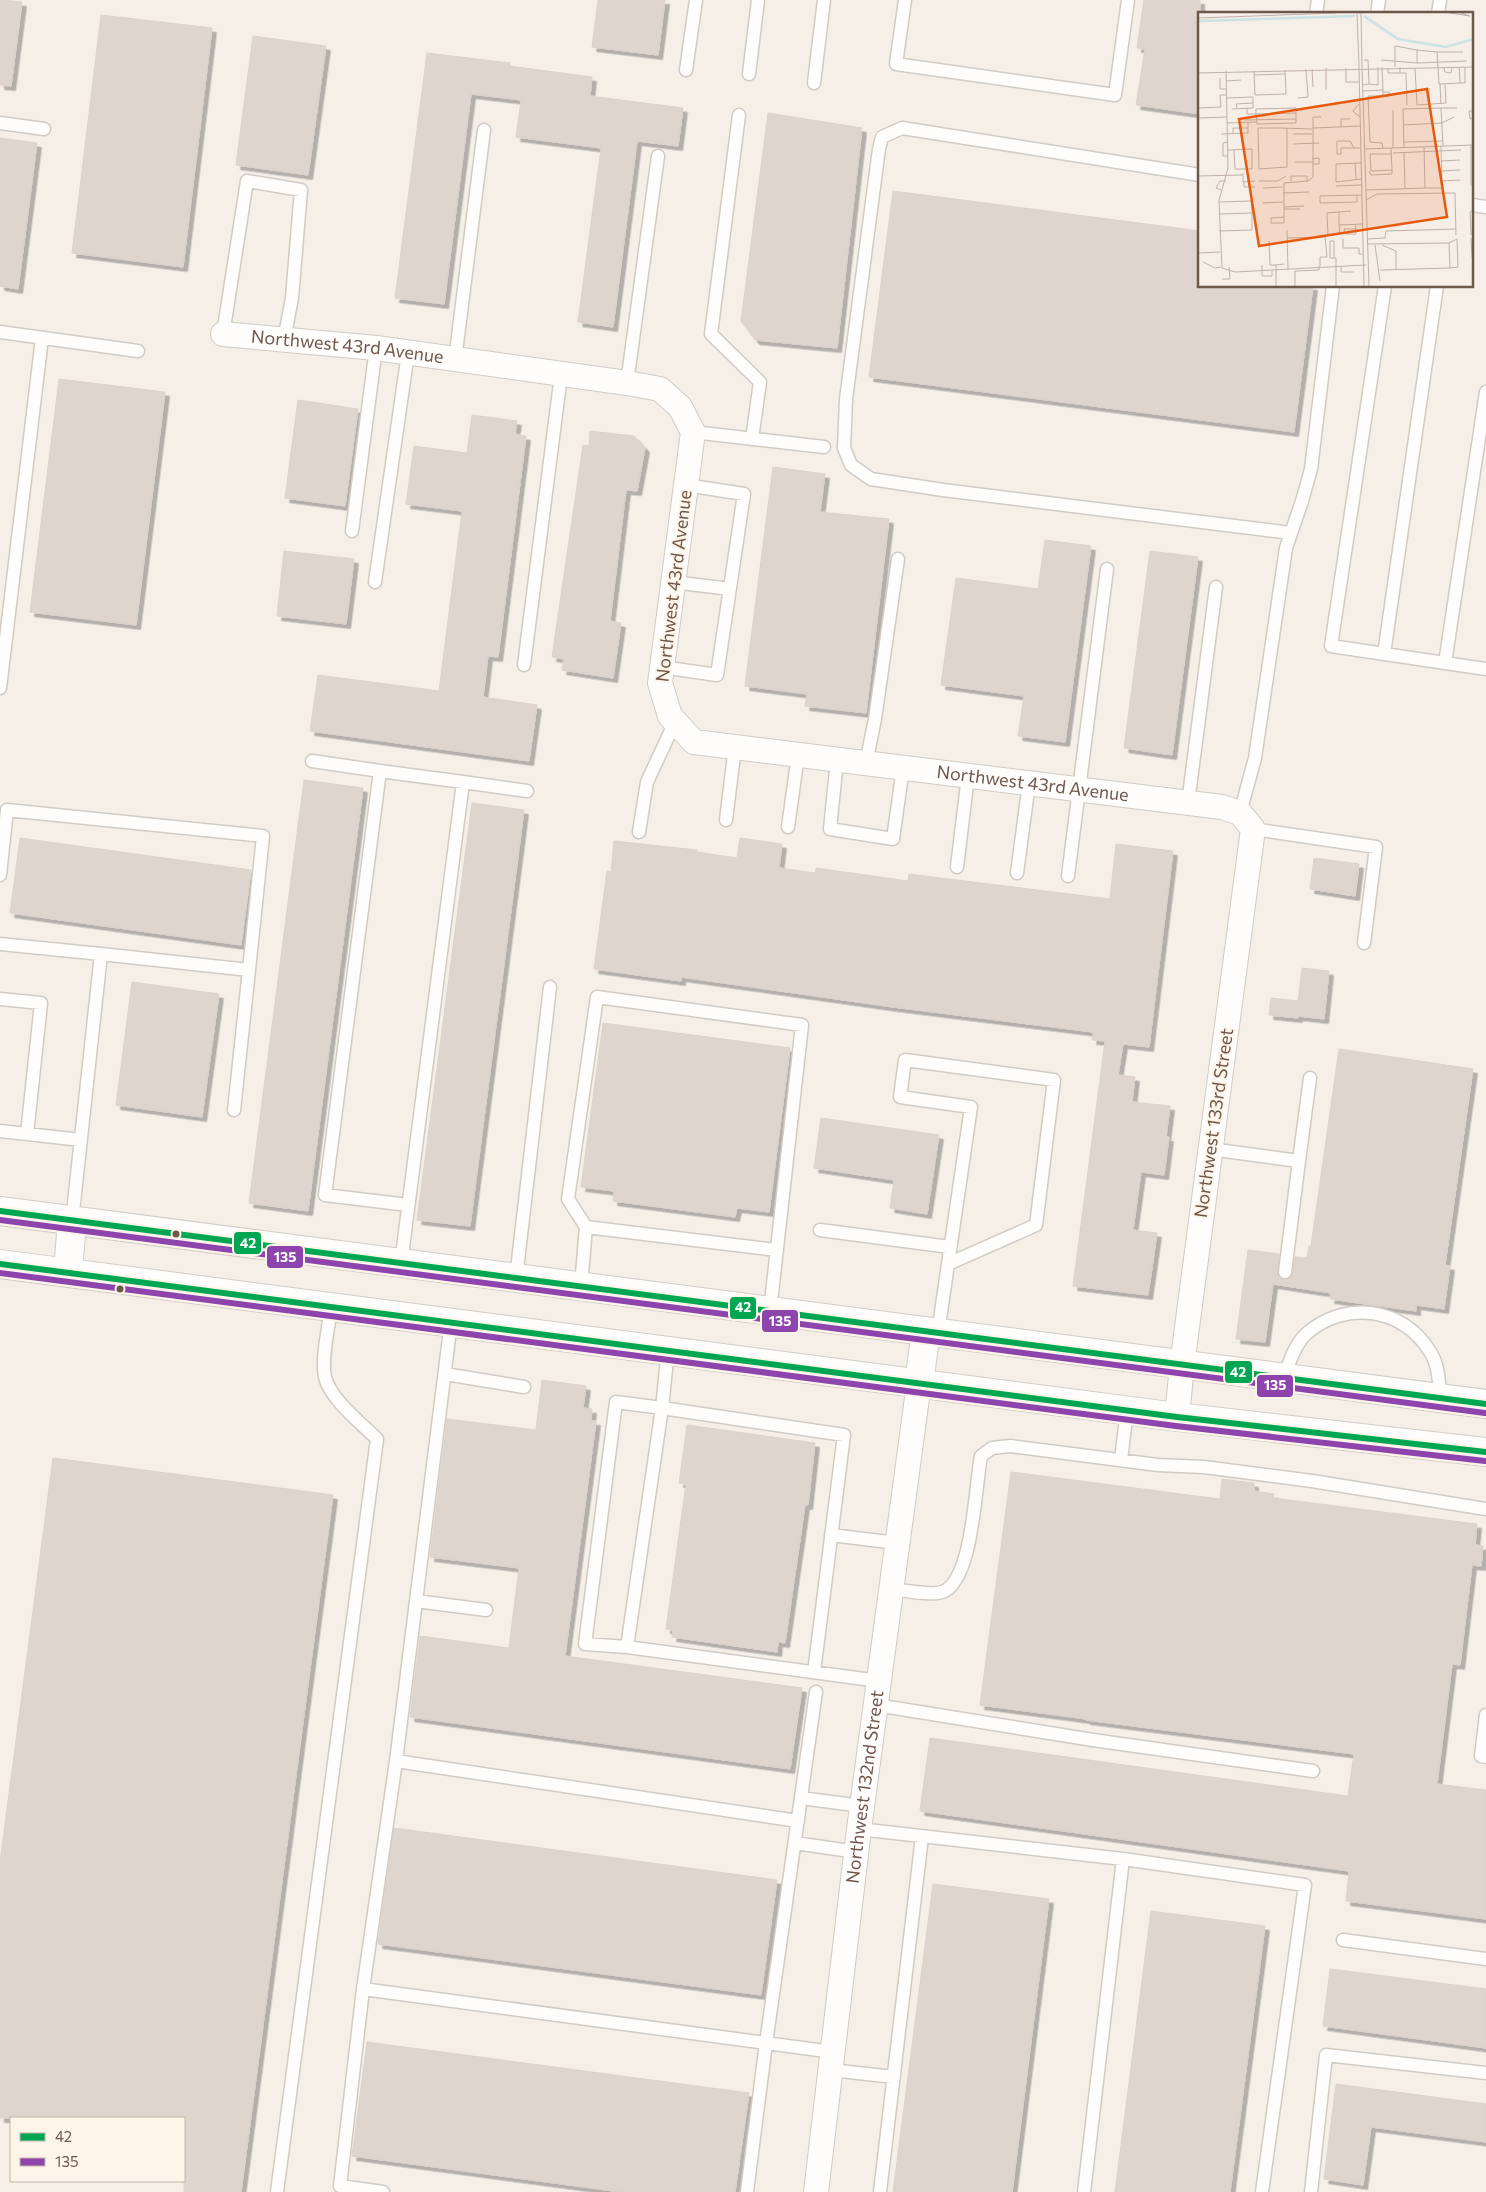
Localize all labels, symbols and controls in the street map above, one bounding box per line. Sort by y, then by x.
inset map [1198,12,1474,288]
street label: Northwest 43rd Avenue [250,325,445,367]
street label: Northwest 43rd Avenue [650,489,696,683]
street label: Northwest 43rd Avenue [935,760,1130,805]
street label: Northwest 133rd Street [1189,1027,1237,1219]
unlabelled marker [171,1229,181,1239]
line badge: 42 [233,1231,262,1255]
text: 42 [240,1234,256,1251]
line badge: 135 [266,1245,304,1269]
text: 135 [274,1248,296,1265]
unlabelled marker [115,1284,125,1294]
line badge: 42 [729,1296,757,1320]
text: 42 [735,1298,751,1315]
line badge: 135 [761,1309,799,1333]
text: 135 [769,1312,791,1329]
line badge: 42 [1224,1360,1253,1384]
text: 42 [1230,1363,1246,1380]
line badge: 135 [1256,1374,1294,1398]
text: 135 [1264,1376,1286,1393]
street label: Northwest 132nd Street [841,1689,888,1885]
legend [10,2117,185,2182]
text: 42 [55,2127,72,2145]
text: 135 [55,2152,79,2170]

